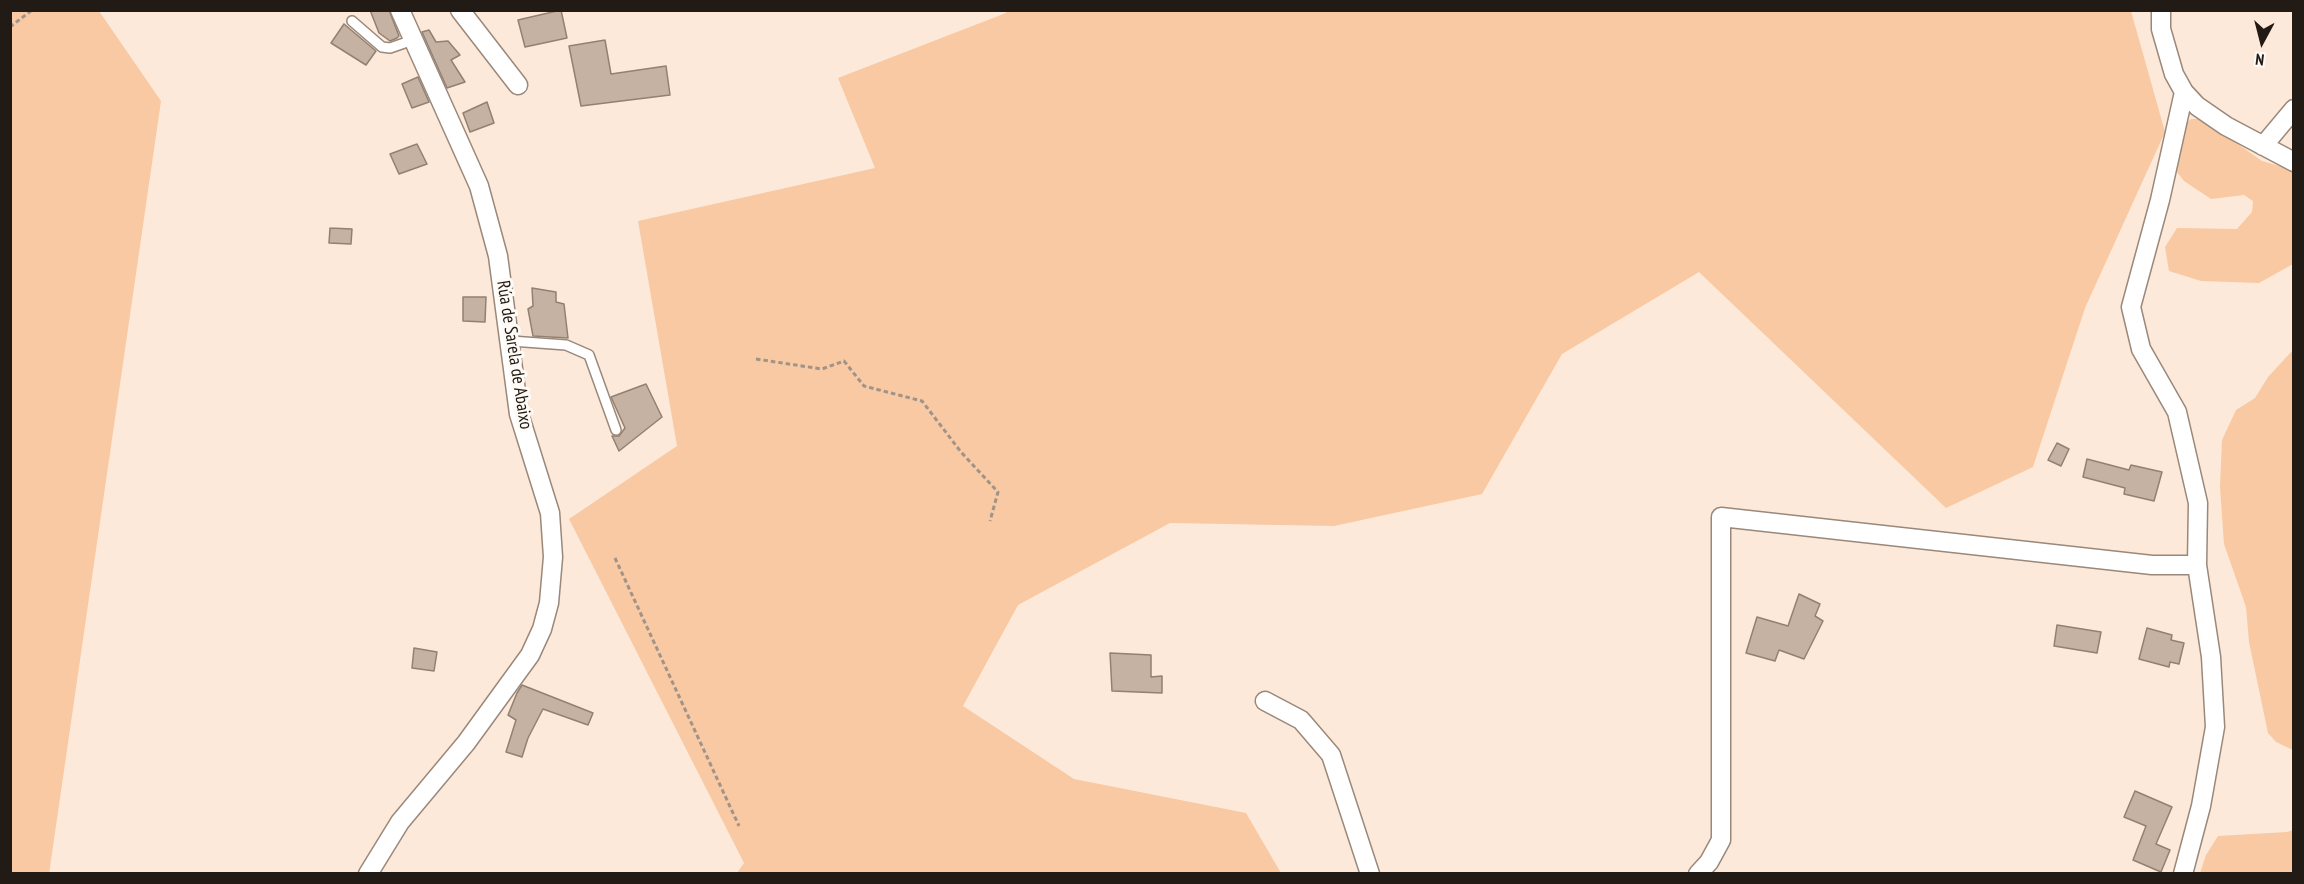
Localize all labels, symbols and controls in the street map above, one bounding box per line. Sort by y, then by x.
north arrow [2232,12,2292,72]
text: N [2254,49,2265,70]
street label: Rúa de Sarela de Abaixo [492,279,536,431]

